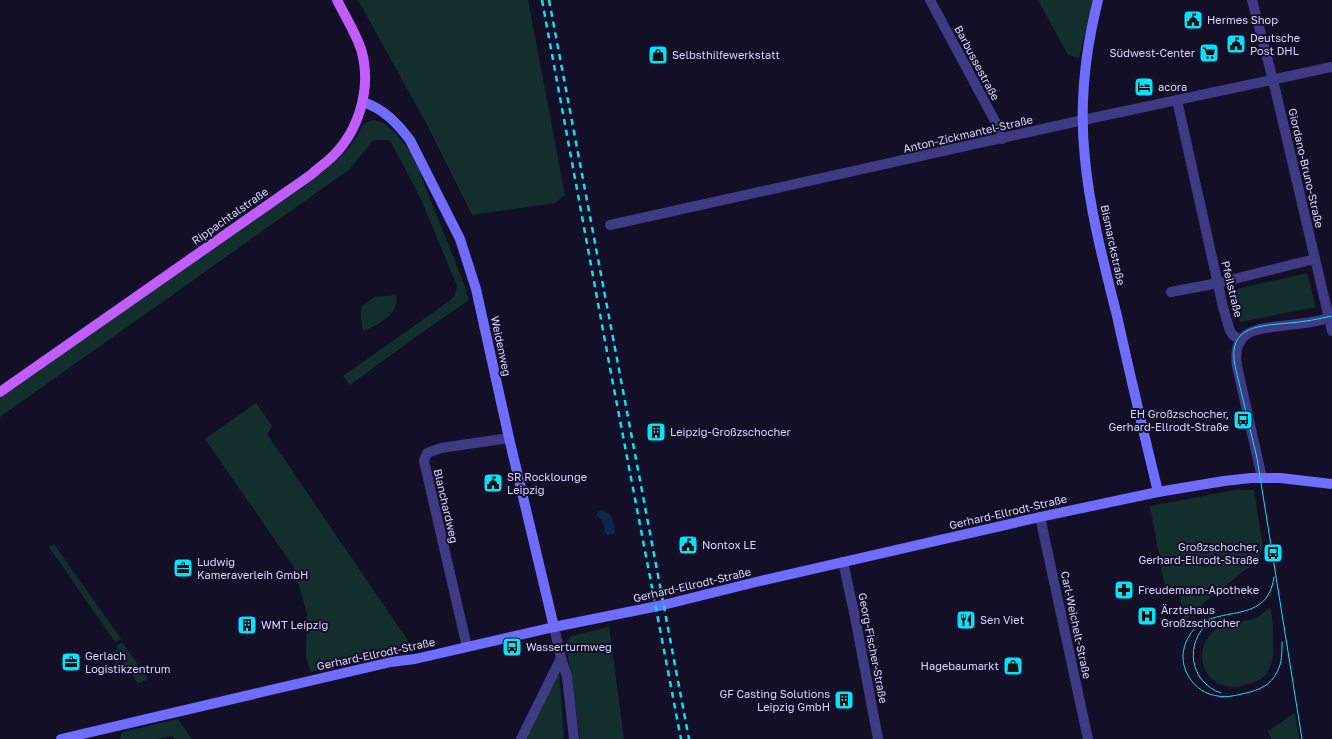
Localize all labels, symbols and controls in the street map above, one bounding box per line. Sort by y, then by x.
public building icon: Hermes Shop [1182,9,1204,31]
place label: Hermes Shop [1207,13,1278,26]
street label: Barbussestraße [952,23,1003,102]
place label: Deutsche Post DHL [1250,31,1300,57]
public building icon: Deutsche Post DHL [1225,33,1247,55]
supermarket icon: Südwest-Center [1198,42,1220,64]
shop icon: Selbsthilfewerkstatt [647,44,669,66]
place label: Südwest-Center [1110,46,1196,59]
place label: Selbsthilfewerkstatt [672,48,780,61]
hotel icon: acora [1133,76,1155,98]
place label: acora [1158,80,1187,93]
street label: Giordano-Bruno-Straße [1286,107,1327,229]
street label: Anton-Zickmantel-Straße [902,112,1034,155]
street label: Rippachtalstraße [189,184,270,247]
street label: Bismarckstraße [1099,204,1128,286]
street label: Pfeilstraße [1219,259,1246,318]
street label: Weidenweg [489,315,514,377]
place label: EH Großzschocher, Gerhard-Ellrodt-Straße [1108,407,1229,433]
bus stop icon: EH Großzschocher, Gerhard-Ellrodt-Straße [1232,409,1254,431]
building icon: Leipzig-Großzschocher [645,421,667,443]
place label: Leipzig-Großzschocher [670,425,792,438]
street label: Blanchardweg [432,468,461,544]
place label: SR Rocklounge Leipzig [507,470,587,496]
public building icon: SR Rocklounge Leipzig [482,472,504,494]
street label: Gerhard-Ellrodt-Straße [948,492,1068,531]
public building icon: Nontox LE [677,534,699,556]
place label: Nontox LE [702,538,756,551]
place label: Großzschocher, Gerhard-Ellrodt-Straße [1138,540,1259,566]
bus stop icon: Großzschocher, Gerhard-Ellrodt-Straße [1262,542,1284,564]
place label: Ludwig Kameraverleih GmbH [197,555,308,581]
office icon: Ludwig Kameraverleih GmbH [172,557,194,579]
street label: Gerhard-Ellrodt-Straße [632,565,752,604]
street label: Carl-Weichelt-Straße [1059,570,1094,680]
pharmacy icon: Freudemann-Apotheke [1113,579,1135,601]
place label: Freudemann-Apotheke [1138,583,1259,596]
street label: Georg-Fischer-Straße [856,591,891,704]
place label: Ärztehaus Großzschocher [1161,603,1241,629]
hospital icon: Ärztehaus Großzschocher [1136,605,1158,627]
restaurant icon: Sen Viet [955,609,977,631]
place label: Sen Viet [980,613,1024,626]
building icon: WMT Leipzig [236,614,258,636]
place label: WMT Leipzig [261,618,328,631]
street label: Gerhard-Ellrodt-Straße [316,635,436,672]
bus stop icon: Wasserturmweg [501,636,523,658]
place label: Wasserturmweg [526,640,612,653]
place label: Gerlach Logistikzentrum [85,649,171,675]
office icon: Gerlach Logistikzentrum [60,651,82,673]
shop icon: Hagebaumarkt [1002,655,1024,677]
place label: Hagebaumarkt [921,659,999,672]
place label: GF Casting Solutions Leipzig GmbH [719,687,830,713]
building icon: GF Casting Solutions Leipzig GmbH [833,689,855,711]

